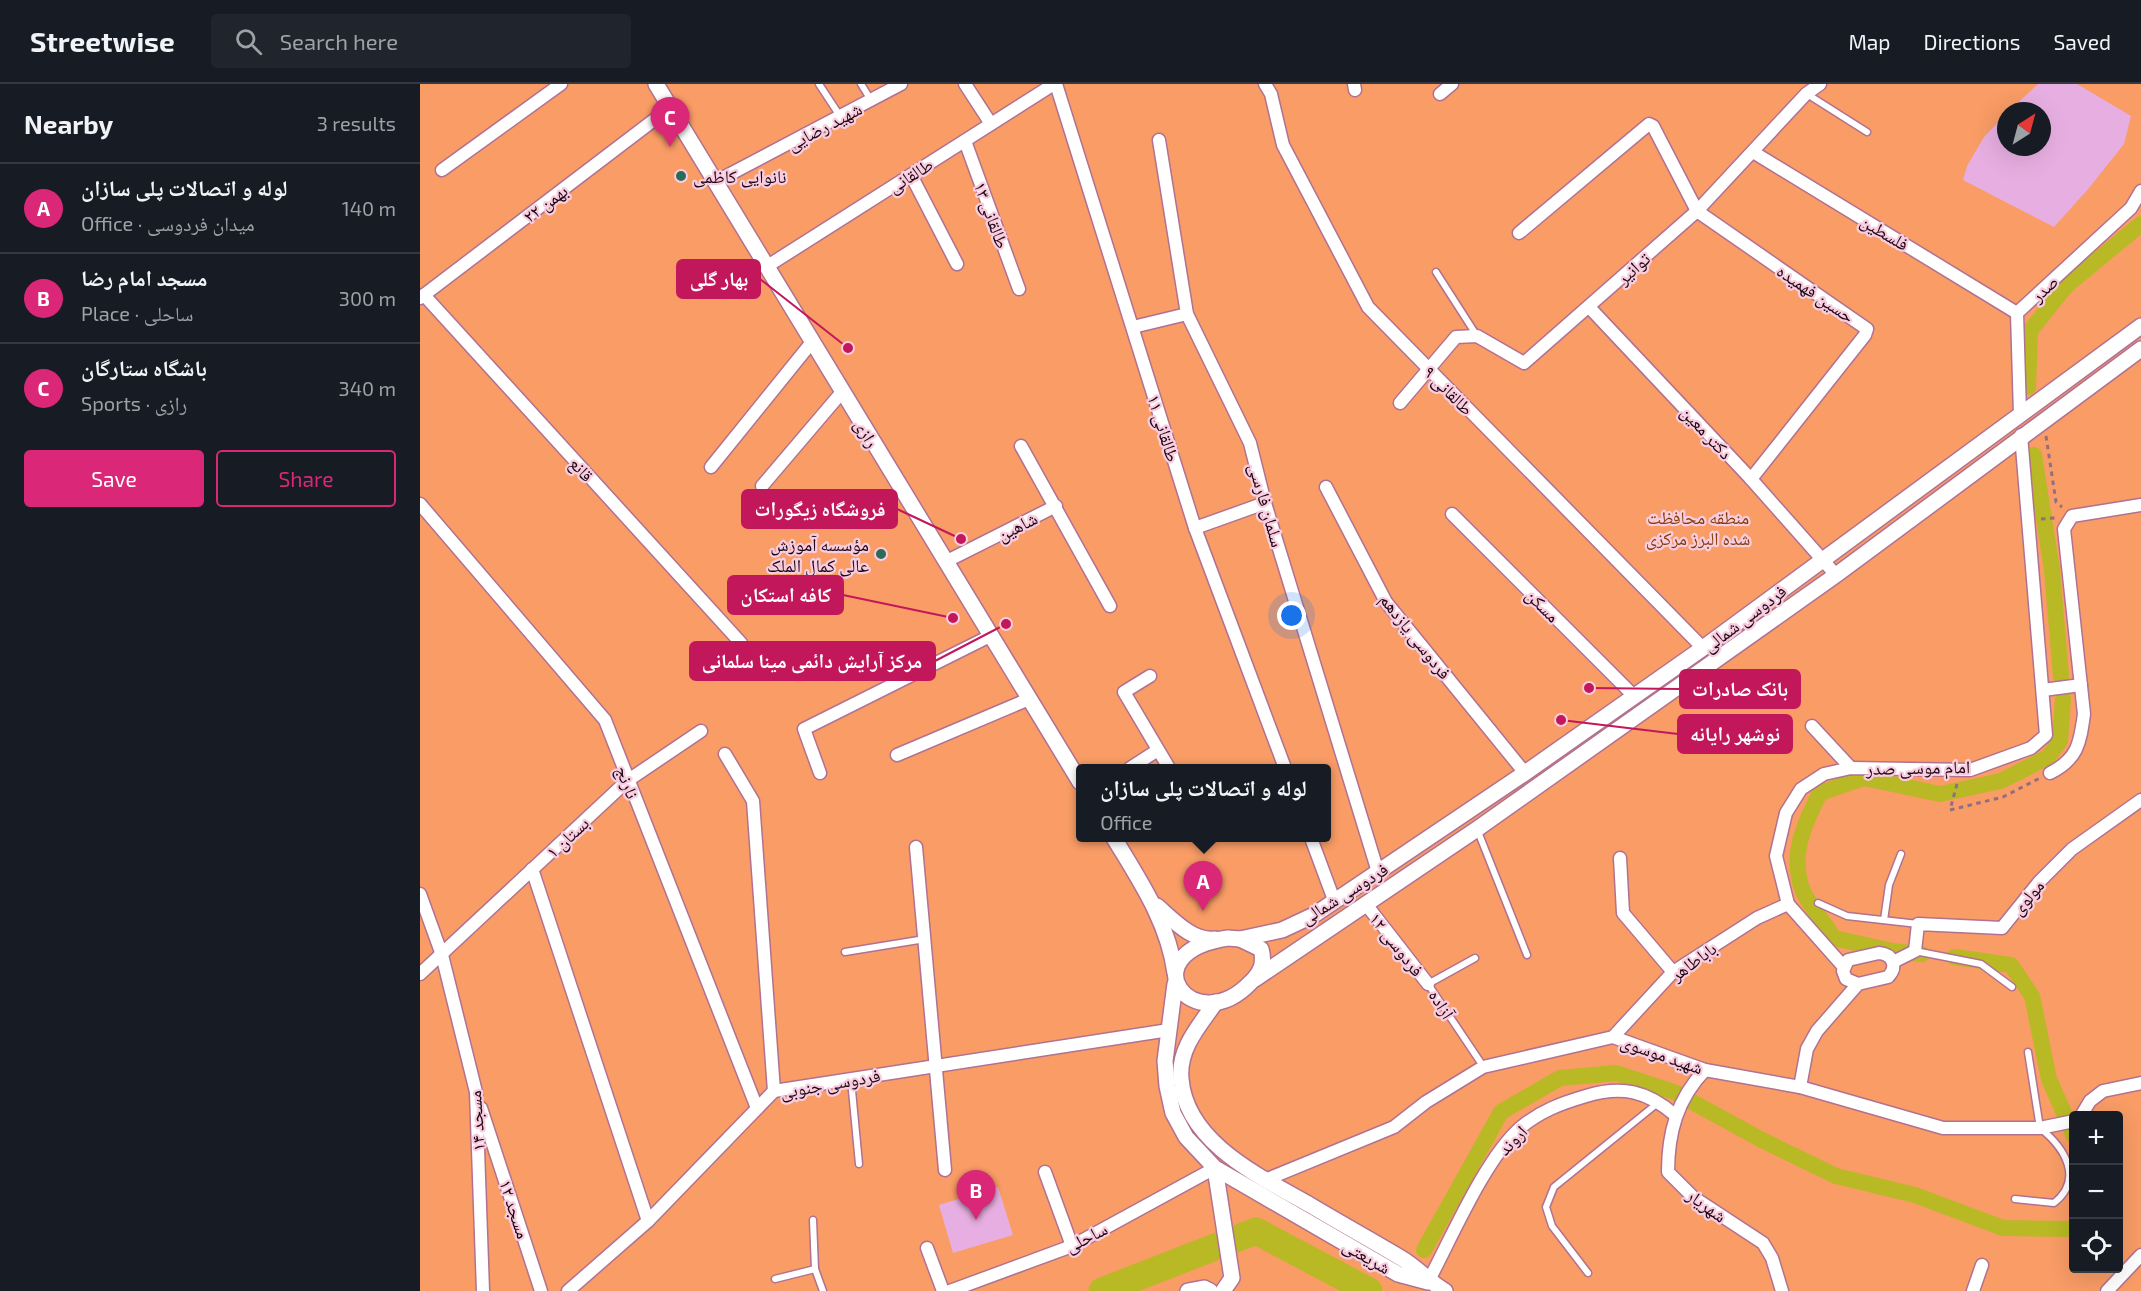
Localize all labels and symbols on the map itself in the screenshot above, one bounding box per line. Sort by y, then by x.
street label: شهید رضایی [783,97,866,156]
pin: C [650,98,690,147]
north arrow [1997,102,2051,156]
street label: طالقانی [883,153,937,198]
place label: نانوایی کاظمی [693,165,786,188]
marker: نانوایی کاظمی [674,169,688,183]
street label: ۲۲ بهمن [518,179,572,228]
street label: طالقانی ۱۳ [969,179,1014,252]
street label: فلسطین [1856,209,1913,256]
street label: توانیر [1611,247,1655,290]
street label: حسین فهمیده [1773,259,1859,328]
callout: بهار گلی [677,260,760,298]
text: بهار گلی [690,266,748,292]
street label: صدر [2025,270,2062,307]
street label: طالقانی ۹ [1419,361,1478,420]
street label: طالقانی ۱۱ [1142,392,1185,465]
street label: دکتر معین [1676,401,1737,464]
street label: رازی [849,415,884,452]
street label: قانع [564,452,599,487]
street label: سلمان فارسی [1244,461,1289,550]
callout: فروشگاه زیگورات [742,490,897,528]
text: فروشگاه زیگورات [754,496,886,521]
park label: منطقه محافظت شده البرز مرکزی [1646,506,1750,550]
street label: شاهین [993,507,1041,546]
place label: مؤسسه آموزش عالی کمال الملک [767,533,869,577]
marker: مؤسسه آموزش عالی کمال الملک [874,547,888,561]
callout: کافه استکان [728,576,843,614]
street label: فردوسی شمالی [1698,579,1791,657]
text: کافه استکان [741,582,832,607]
street label: مسکن [1521,583,1565,627]
street label: فردوسی یازدهم [1374,589,1456,684]
your location [1277,601,1306,630]
callout: مرکز آرایش دائمی مینا سلمانی [690,642,935,680]
text: مرکز آرایش دائمی مینا سلمانی [702,648,922,674]
callout: بانک صادرات [1680,670,1800,708]
text: بانک صادرات [1692,676,1788,701]
callout: نوشهر رایانه [1678,715,1792,753]
text: نوشهر رایانه [1690,721,1780,746]
street label: امام موسی صدر [1865,755,1970,781]
street label: نارنج [610,762,644,802]
street label: بستان ۱ [541,812,594,863]
street label: فردوسی شمالی [1296,857,1392,929]
pin: A [1184,862,1222,911]
street label: مولوی [2006,875,2049,920]
street label: فردوسی ۱۲ [1364,908,1429,981]
street label: باباطاهر [1665,937,1721,986]
street label: آزاده [1425,985,1460,1023]
street label: شهید موسوی [1618,1030,1706,1079]
street label: فردوسی جنوبی [778,1063,882,1104]
street label: مسجد ۱۴ [463,1090,489,1152]
street label: اروند [1493,1120,1531,1160]
pin: B [956,1170,996,1220]
street label: مسجد ۱۲ [495,1177,535,1241]
street label: شهریار [1682,1183,1731,1227]
street label: ساحلی [1061,1217,1111,1258]
street label: شریعتی [1339,1234,1395,1279]

